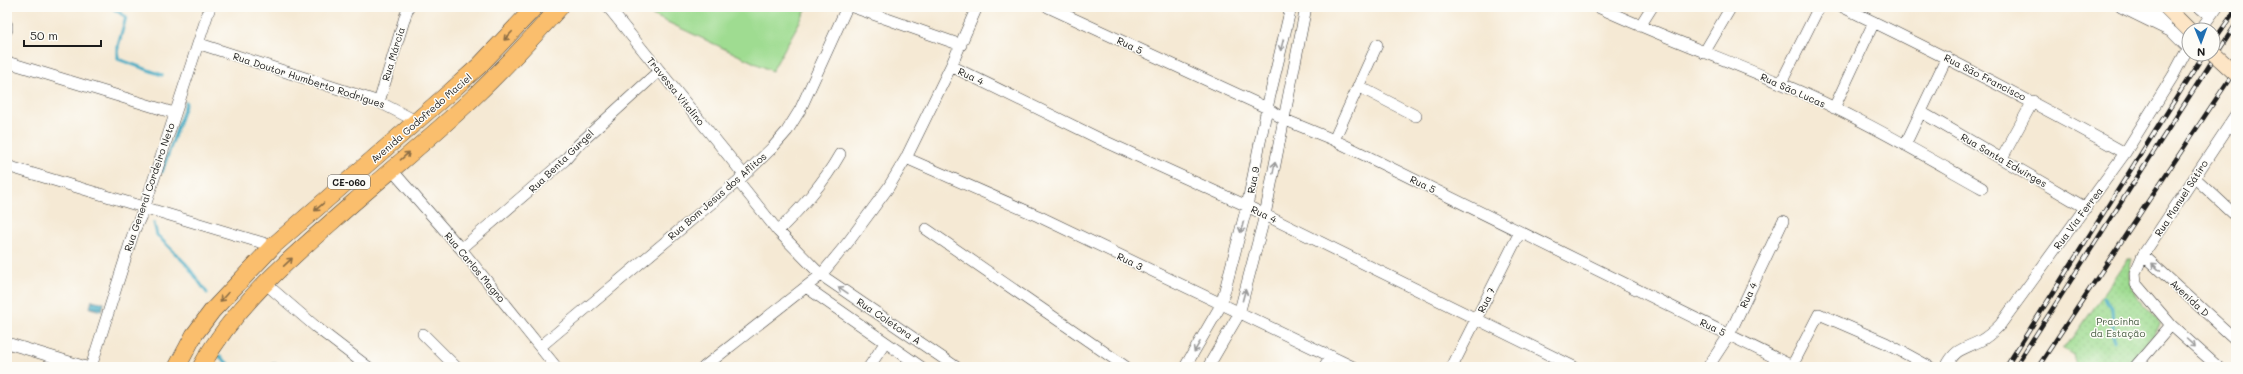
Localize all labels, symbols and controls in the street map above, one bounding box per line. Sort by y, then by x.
scale bar [24,22,101,48]
north arrow [2181,22,2221,62]
street label: Rua Márcia [378,25,408,83]
text: 50 m [30,27,58,43]
one-way arrow [503,31,513,41]
street label: Rua 5 [1115,33,1145,57]
one-way arrow [1278,38,1285,51]
text: N [2197,45,2205,60]
street label: Rua Doutor Humberto Rodrigues [231,49,387,111]
street label: Rua São Francisco [1942,50,2028,104]
street label: Travessa Vitalino [644,54,708,128]
street label: Rua 4 [956,64,986,88]
street label: Rua São Lucas [1758,69,1828,111]
street label: Avenida Godofredo Maciel [367,70,475,166]
street label: Rua General Cordeiro Neto [120,121,178,253]
street label: Rua Benta Gurgel [525,126,597,196]
street label: Rua Santa Edwirges [1958,130,2050,190]
street label: Rua Bom Jesus dos Aflitos [665,149,769,243]
one-way arrow [400,152,411,161]
street label: Rua Manuel Sátiro [2151,157,2211,239]
one-way arrow [1270,162,1278,175]
street label: Rua 9 [1244,165,1262,195]
street label: Rua 5 [1408,172,1438,196]
road number: CE-060 [328,175,370,189]
street label: Rua Via Ferrea [2050,184,2106,252]
street label: Rua 4 [1249,202,1279,226]
one-way arrow [313,203,324,212]
one-way arrow [1238,220,1245,233]
street label: Rua Carlos Magno [441,229,509,305]
street label: Rua 3 [1115,249,1145,273]
one-way arrow [283,258,293,267]
one-way arrow [2151,262,2161,271]
street label: Avenida D [2167,276,2213,320]
street label: Rua 4 [1736,280,1760,310]
street label: Rua 7 [1474,284,1498,315]
one-way arrow [838,286,849,294]
one-way arrow [1241,289,1248,302]
one-way arrow [220,291,229,301]
street label: Rua Coletora A [854,294,924,348]
park label: Pracinha da Estação [2090,314,2146,340]
street label: Rua 5 [1698,315,1728,339]
one-way arrow [2186,338,2196,347]
one-way arrow [1192,341,1200,353]

